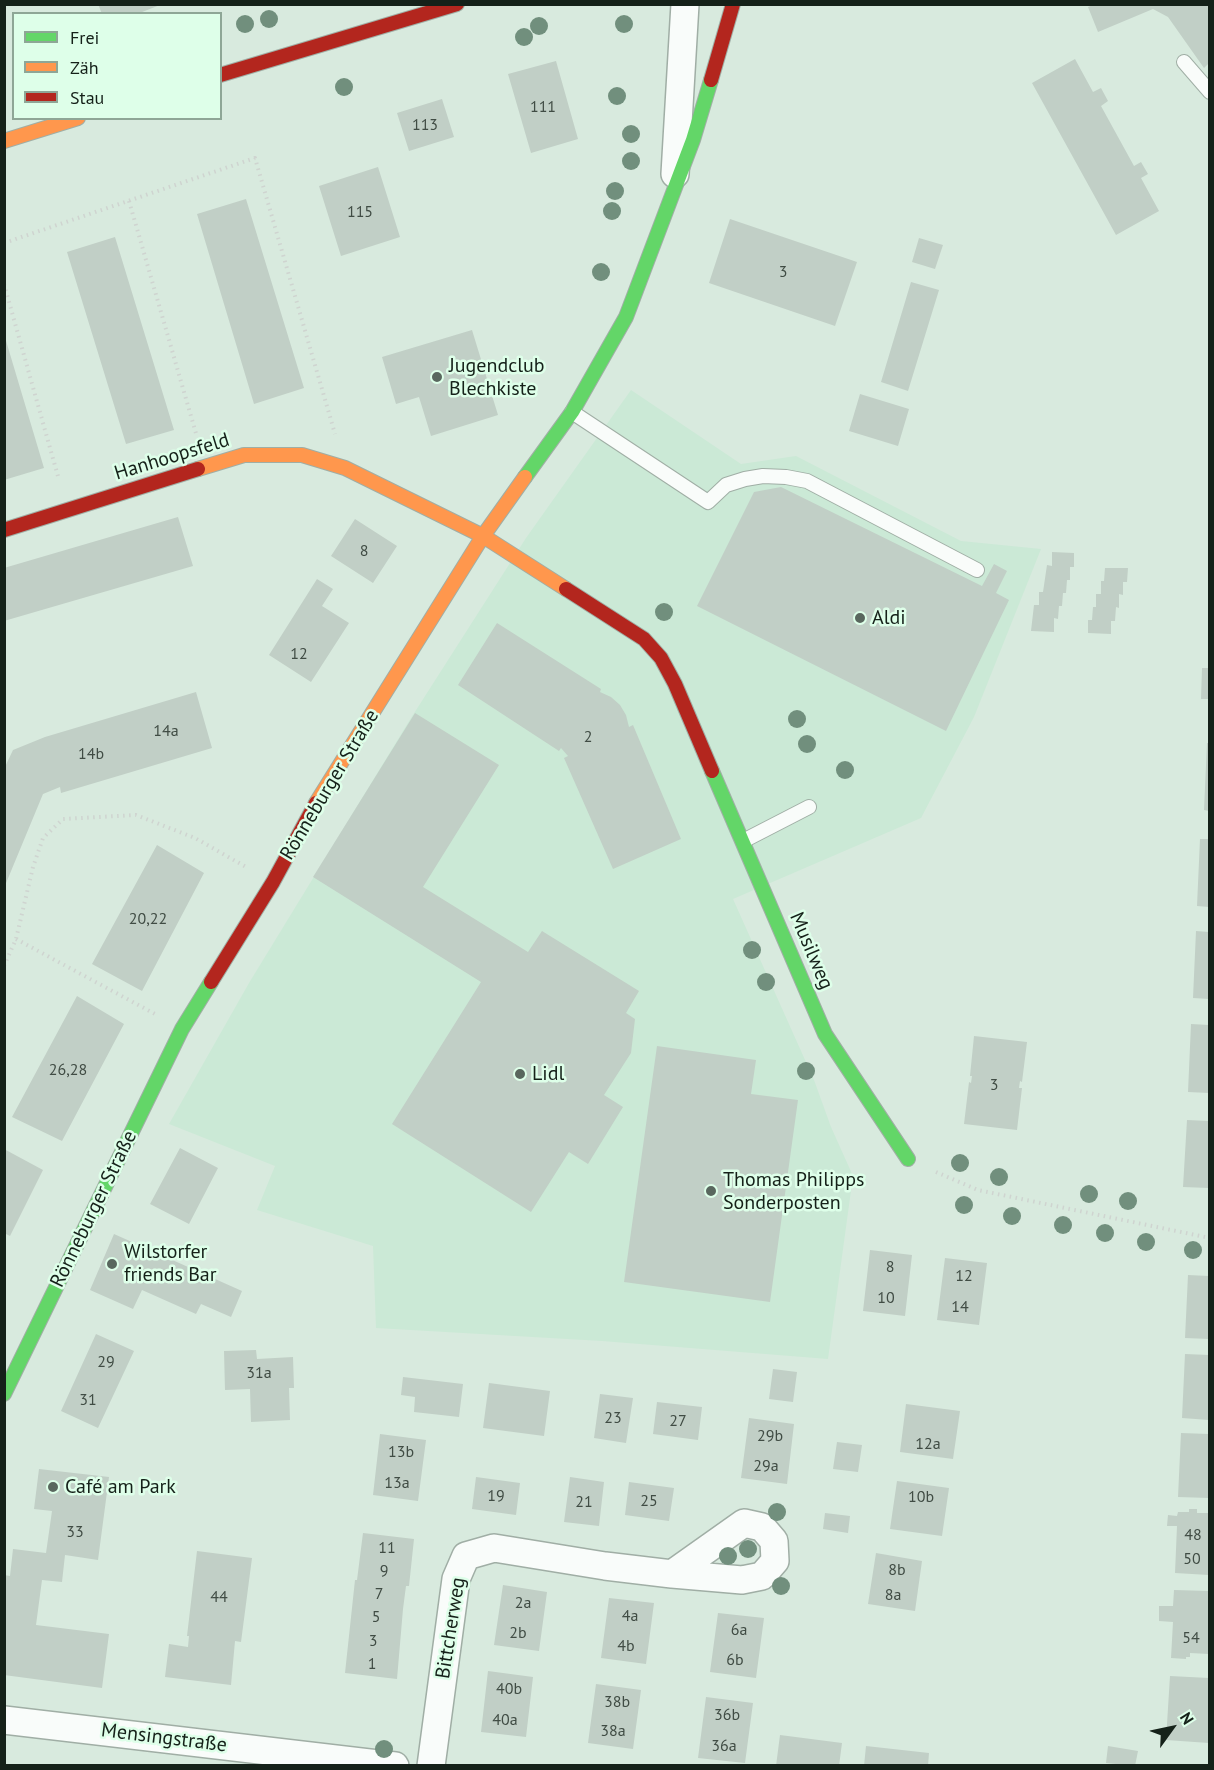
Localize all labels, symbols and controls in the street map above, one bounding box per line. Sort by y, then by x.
legend [12,12,222,120]
text: Frei [70,26,99,49]
text: Zäh [70,56,99,79]
text: Stau [70,86,104,109]
house number: 111 [530,97,556,117]
house number: 113 [412,115,438,135]
house number: 115 [347,202,373,222]
house number: 3 [779,262,787,282]
place label: Jugendclub Blechkiste [449,354,545,401]
marker: Jugendclub Blechkiste [430,370,444,384]
street label: Hanhoopsfeld [112,428,232,486]
house number: 8 [360,541,368,561]
place label: Aldi [872,606,906,630]
marker: Aldi [853,611,867,625]
house number: 12 [290,644,308,664]
street label: Rönneburger Straße [276,705,384,865]
house number: 14a [153,721,179,741]
house number: 2 [584,727,592,747]
house number: 14b [78,744,104,764]
house number: 20,22 [129,909,167,929]
street label: Musilweg [784,909,838,993]
house number: 26,28 [49,1060,87,1080]
place label: Lidl [532,1062,564,1086]
marker: Lidl [513,1067,527,1081]
house number: 3 [990,1075,998,1095]
street label: Rönneburger Straße [46,1127,142,1291]
place label: Thomas Philipps Sonderposten [723,1168,864,1215]
marker: Thomas Philipps Sonderposten [704,1184,718,1198]
place label: Wilstorfer friends Bar [124,1240,217,1287]
marker: Wilstorfer friends Bar [105,1257,119,1271]
house number: 8 [886,1257,894,1277]
house number: 12 [955,1266,973,1286]
house number: 10 [877,1288,895,1308]
house number: 14 [951,1297,969,1317]
house number: 29 [97,1352,115,1372]
house number: 31a [246,1363,272,1383]
house number: 31 [79,1390,97,1410]
house number: 23 [604,1408,622,1428]
house number: 27 [669,1411,687,1431]
house number: 29b [757,1426,783,1446]
house number: 12a [915,1434,941,1454]
house number: 13b [388,1442,414,1462]
house number: 29a [753,1456,779,1476]
house number: 13a [384,1473,410,1493]
place label: Café am Park [65,1475,176,1499]
marker: Café am Park [46,1480,60,1494]
house number: 19 [487,1486,505,1506]
house number: 10b [908,1487,934,1507]
house number: 25 [640,1491,658,1511]
house number: 21 [575,1492,593,1512]
house number: 33 [66,1522,84,1542]
house number: 48 [1184,1525,1202,1545]
house number: 11 [378,1538,396,1558]
house number: 50 [1183,1549,1201,1569]
house number: 8b [888,1560,906,1580]
house number: 9 [380,1561,388,1581]
street label: Bittcherweg [431,1576,471,1680]
house number: 7 [375,1584,383,1604]
house number: 8a [885,1585,901,1605]
house number: 44 [210,1587,228,1607]
house number: 2a [515,1593,531,1613]
house number: 4a [622,1606,638,1626]
house number: 5 [372,1607,380,1627]
house number: 6a [731,1620,747,1640]
house number: 2b [509,1623,527,1643]
house number: 54 [1182,1628,1200,1648]
house number: 3 [369,1631,377,1651]
house number: 4b [617,1636,635,1656]
house number: 6b [726,1650,744,1670]
house number: 1 [368,1654,376,1674]
house number: 40b [496,1679,522,1699]
house number: 38b [604,1692,630,1712]
north arrow [1142,1698,1202,1758]
house number: 36b [714,1705,740,1725]
text: N [1176,1708,1198,1728]
house number: 40a [492,1710,518,1730]
street label: Mensingstraße [100,1718,228,1758]
house number: 38a [600,1721,626,1741]
house number: 36a [711,1736,737,1756]

